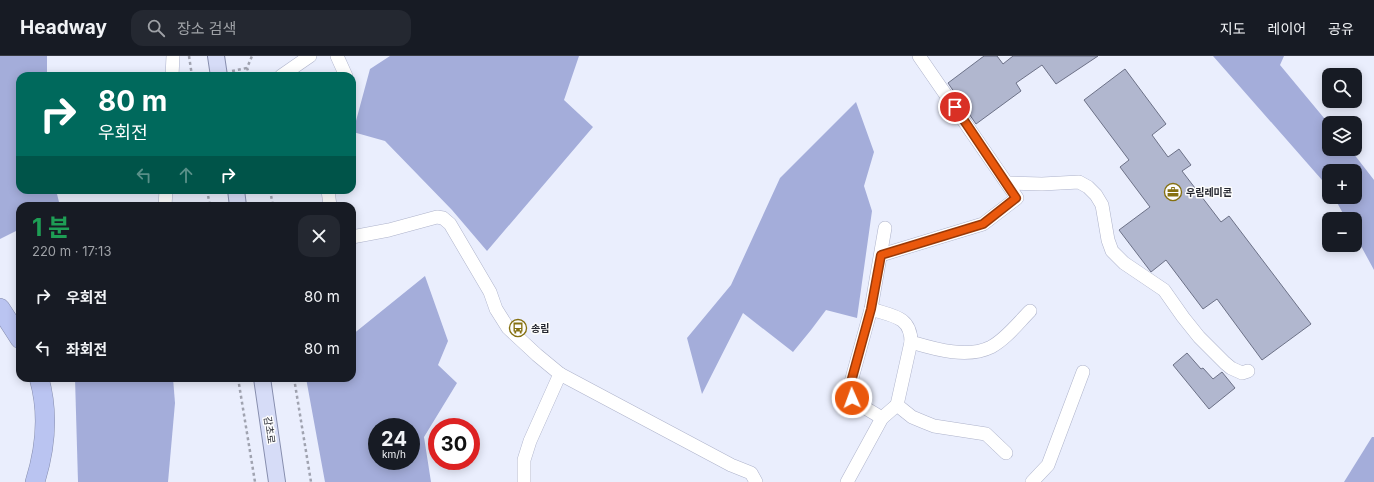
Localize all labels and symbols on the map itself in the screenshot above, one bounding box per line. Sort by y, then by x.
pin [938,90,972,124]
office icon: 우림레미콘 [1163,182,1183,202]
place label: 우림레미콘 [1186,186,1232,198]
bus stop icon: 송림 [508,318,528,338]
place label: 송림 [531,322,549,334]
position arrow [831,377,873,419]
street label: 감초로 [262,415,278,445]
speed limit sign: 30 [428,418,480,470]

